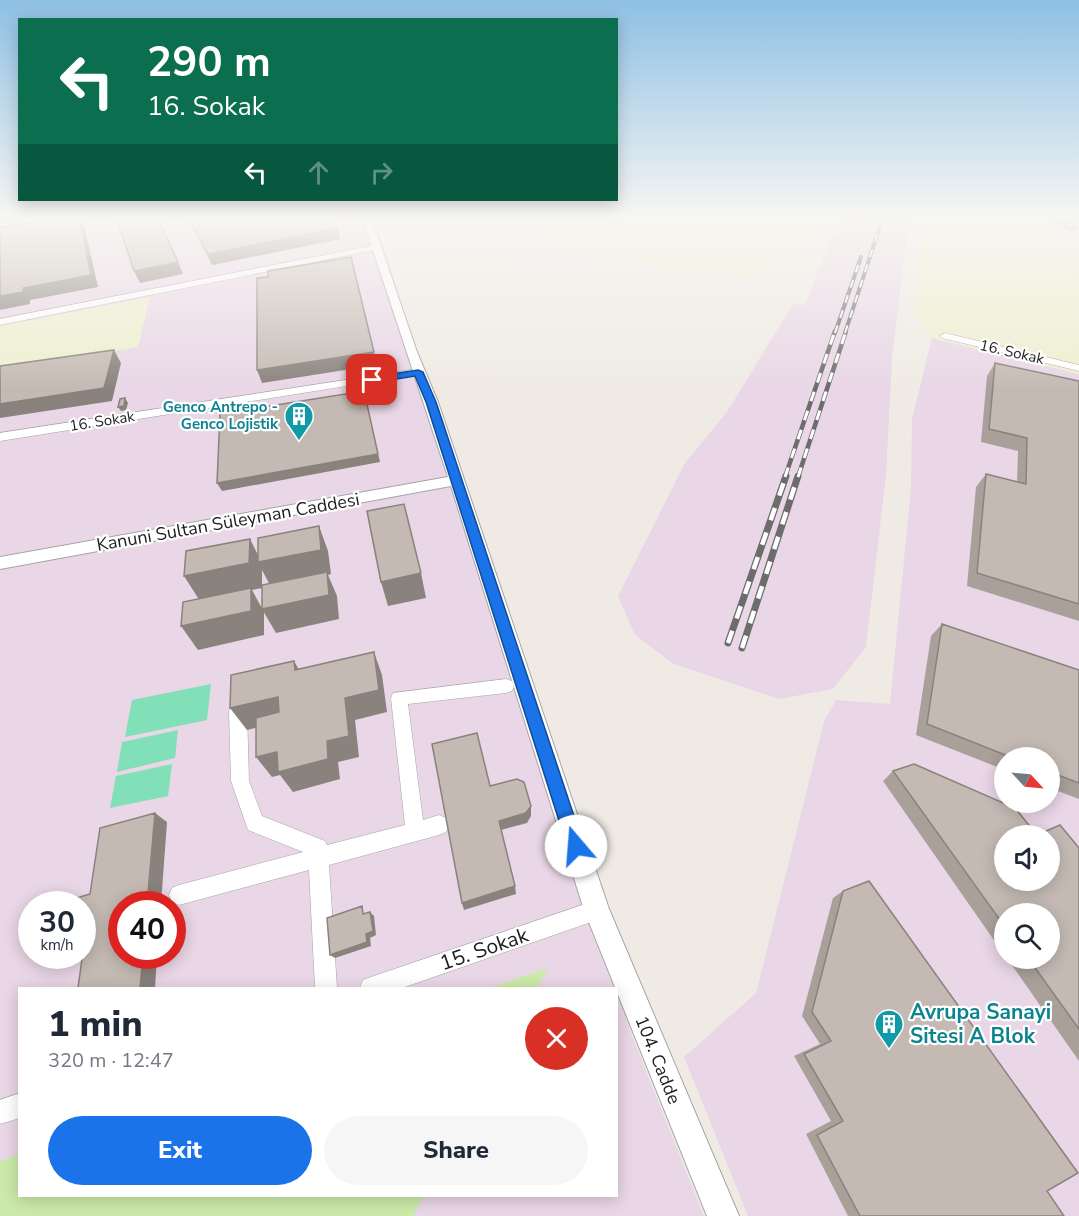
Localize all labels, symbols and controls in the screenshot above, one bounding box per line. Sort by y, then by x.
text: 290 m [147,34,271,91]
icon: left [48,42,126,120]
text: 16. Sokak [147,88,265,125]
icon: left [239,156,272,189]
icon: ahead [302,156,335,189]
icon: right [365,156,398,189]
street label: 16. Sokak [978,335,1047,369]
pin [346,354,397,405]
icon: arrive [355,363,388,396]
place label: Genco Antrepo - Genco Lojistik [163,397,279,434]
building icon: Genco Antrepo - Genco Lojistik [283,400,315,442]
street label: 16. Sokak [68,406,137,436]
street label: Kanuni Sultan Süleyman Caddesi [95,487,361,557]
north arrow [994,747,1060,813]
map controls [994,747,1060,969]
position arrow [544,814,608,878]
button: sound [994,825,1060,891]
speed limit sign: 40 [108,891,186,969]
text: 30 [39,902,75,943]
button: search [994,903,1060,969]
street label: 15. Sokak [436,921,533,977]
text: km/h [40,935,74,955]
place label: Avrupa Sanayi Sitesi A Blok [910,998,1051,1050]
text: 1 min [48,1000,143,1049]
button: close [525,1007,588,1070]
building icon: Avrupa Sanayi Sitesi A Blok [873,1008,905,1050]
street label: 104. Cadde [629,1012,687,1108]
text: 320 m · 12:47 [48,1047,174,1074]
button: Exit [48,1116,312,1185]
button: Share [324,1116,588,1185]

